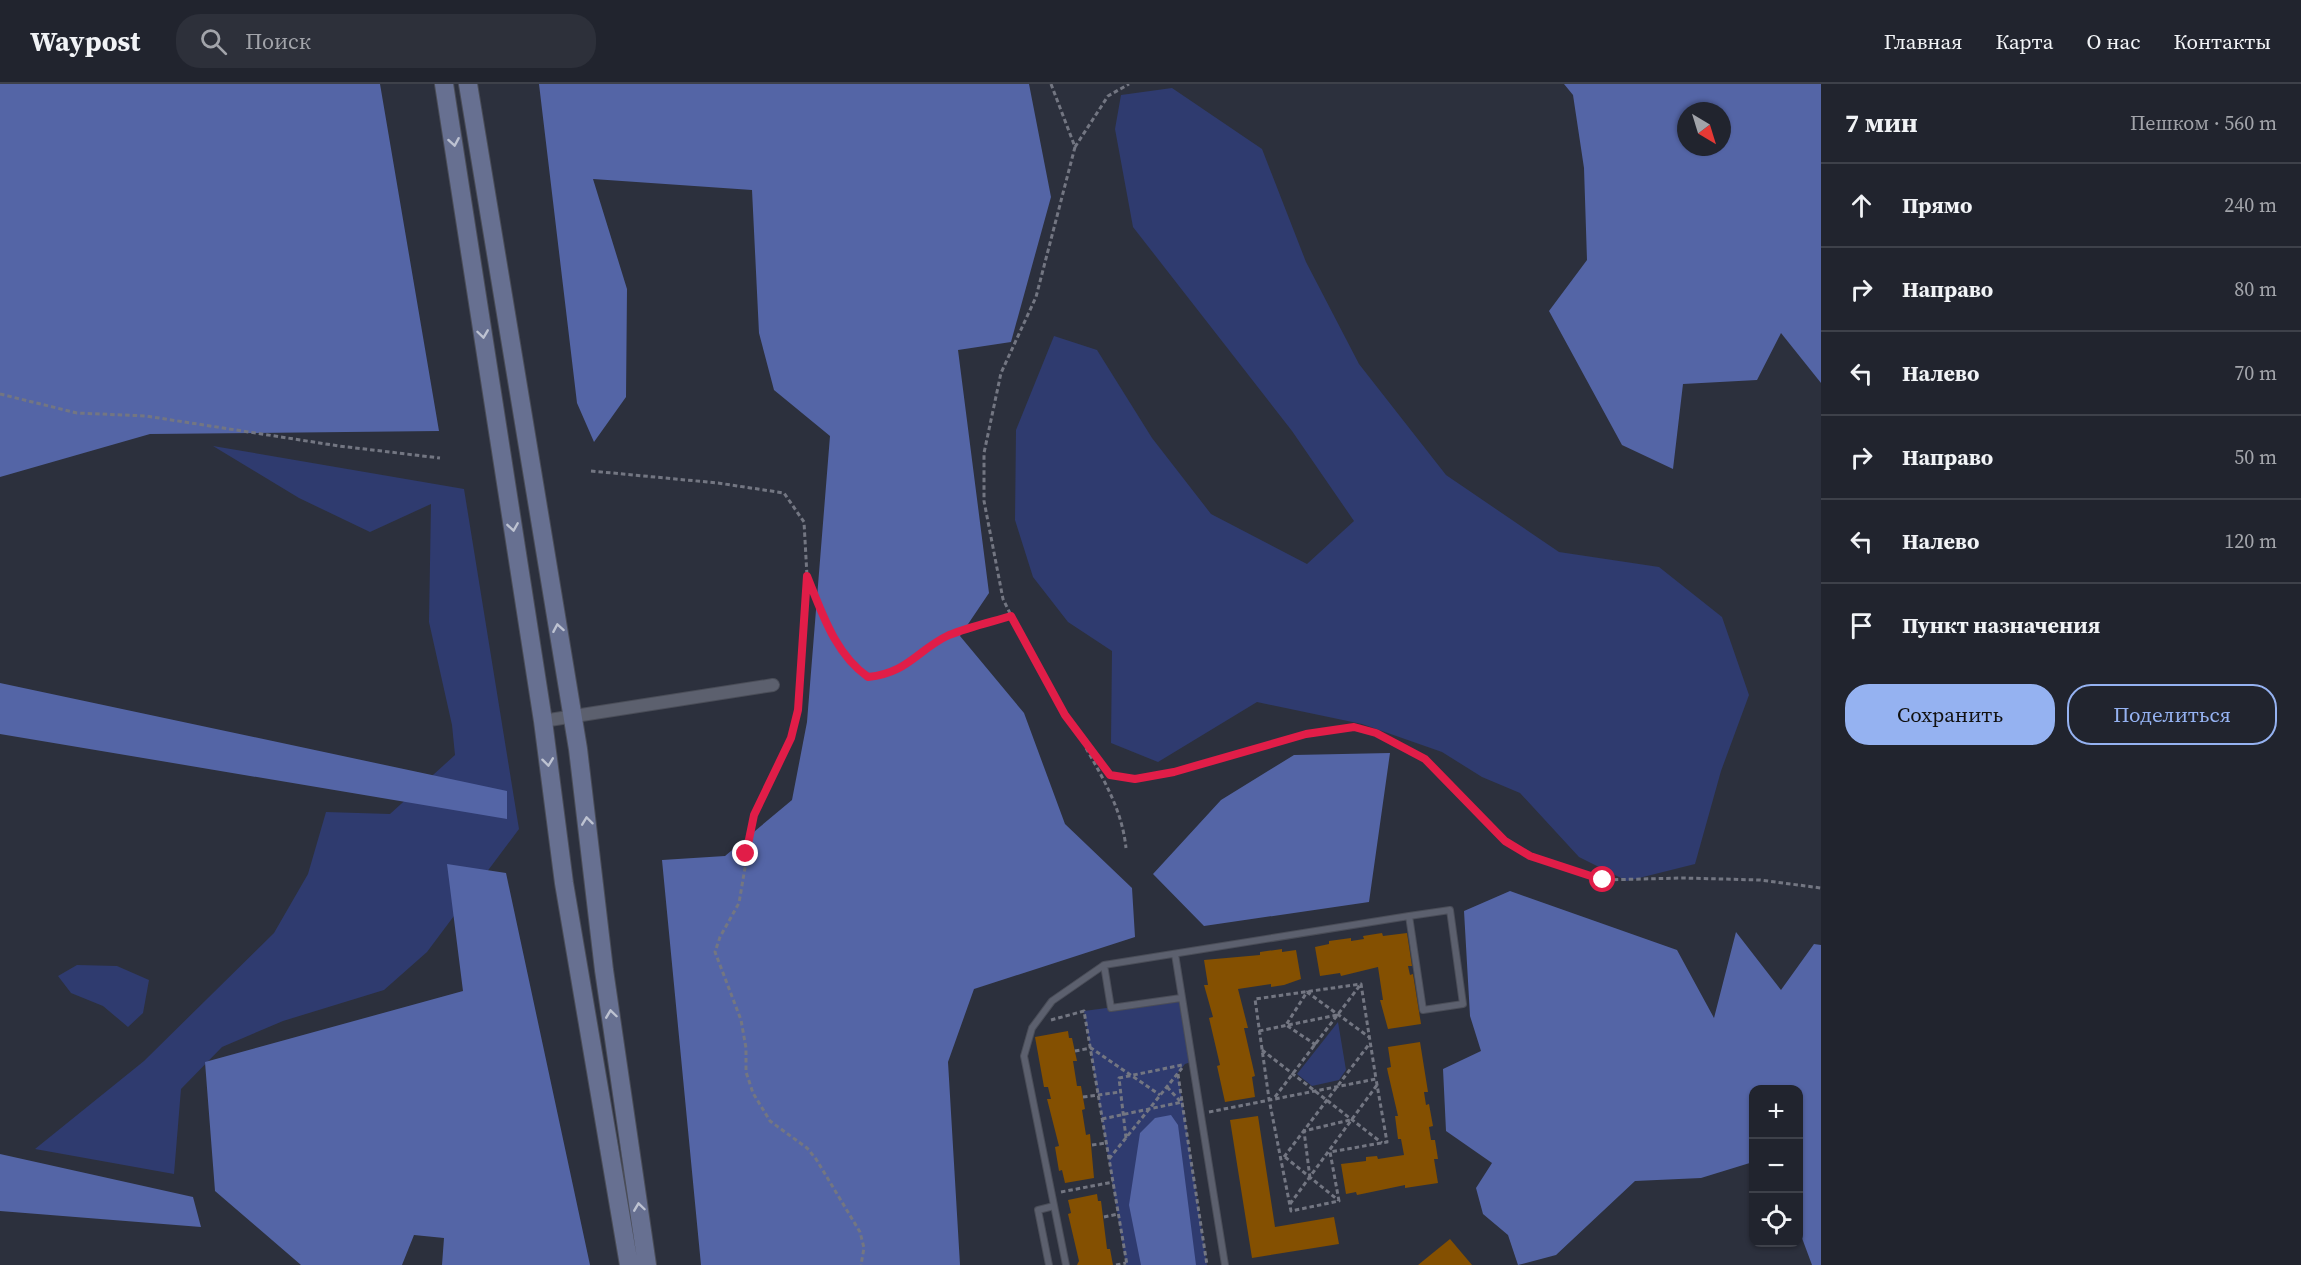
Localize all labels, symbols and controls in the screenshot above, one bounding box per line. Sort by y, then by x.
search box [176,14,596,68]
text: Waypost [30,22,140,60]
icon: search [197,25,230,58]
text: Поиск [245,26,311,56]
text: Главная [1884,27,1962,56]
text: Карта [1995,27,2053,56]
text: О нас [2086,27,2140,56]
text: Контакты [2173,27,2271,56]
north arrow [1677,102,1731,156]
text: 7 мин [1845,105,1918,141]
text: Пешком · 560 m [2130,109,2277,137]
one-way arrow [447,136,460,146]
icon: ahead [1845,189,1878,222]
text: Прямо [1902,190,1972,220]
text: 240 m [2224,191,2277,219]
icon: right [1845,273,1878,306]
text: Направо [1902,274,1993,304]
text: 80 m [2234,275,2277,303]
one-way arrow [477,330,489,339]
icon: left [1845,357,1878,390]
text: Налево [1902,358,1979,388]
text: 70 m [2234,359,2277,387]
icon: right [1845,441,1878,474]
text: Направо [1902,442,1993,472]
text: 50 m [2234,443,2277,471]
one-way arrow [506,523,518,532]
icon: left [1845,525,1878,558]
text: Налево [1902,526,1979,556]
text: 120 m [2224,527,2277,555]
icon: arrive [1845,609,1878,642]
text: Пункт назначения [1902,610,2100,640]
one-way arrow [552,623,564,633]
button: Сохранить [1845,684,2055,745]
button: Поделиться [2067,684,2277,745]
one-way arrow [542,757,554,766]
one-way arrow [581,816,593,825]
route end [732,840,758,866]
route start [1589,866,1615,892]
one-way arrow [605,1010,617,1019]
map controls [1749,1085,1803,1247]
button: + [1749,1085,1803,1139]
button: − [1749,1139,1803,1193]
button: locate [1749,1193,1803,1247]
one-way arrow [633,1203,645,1212]

